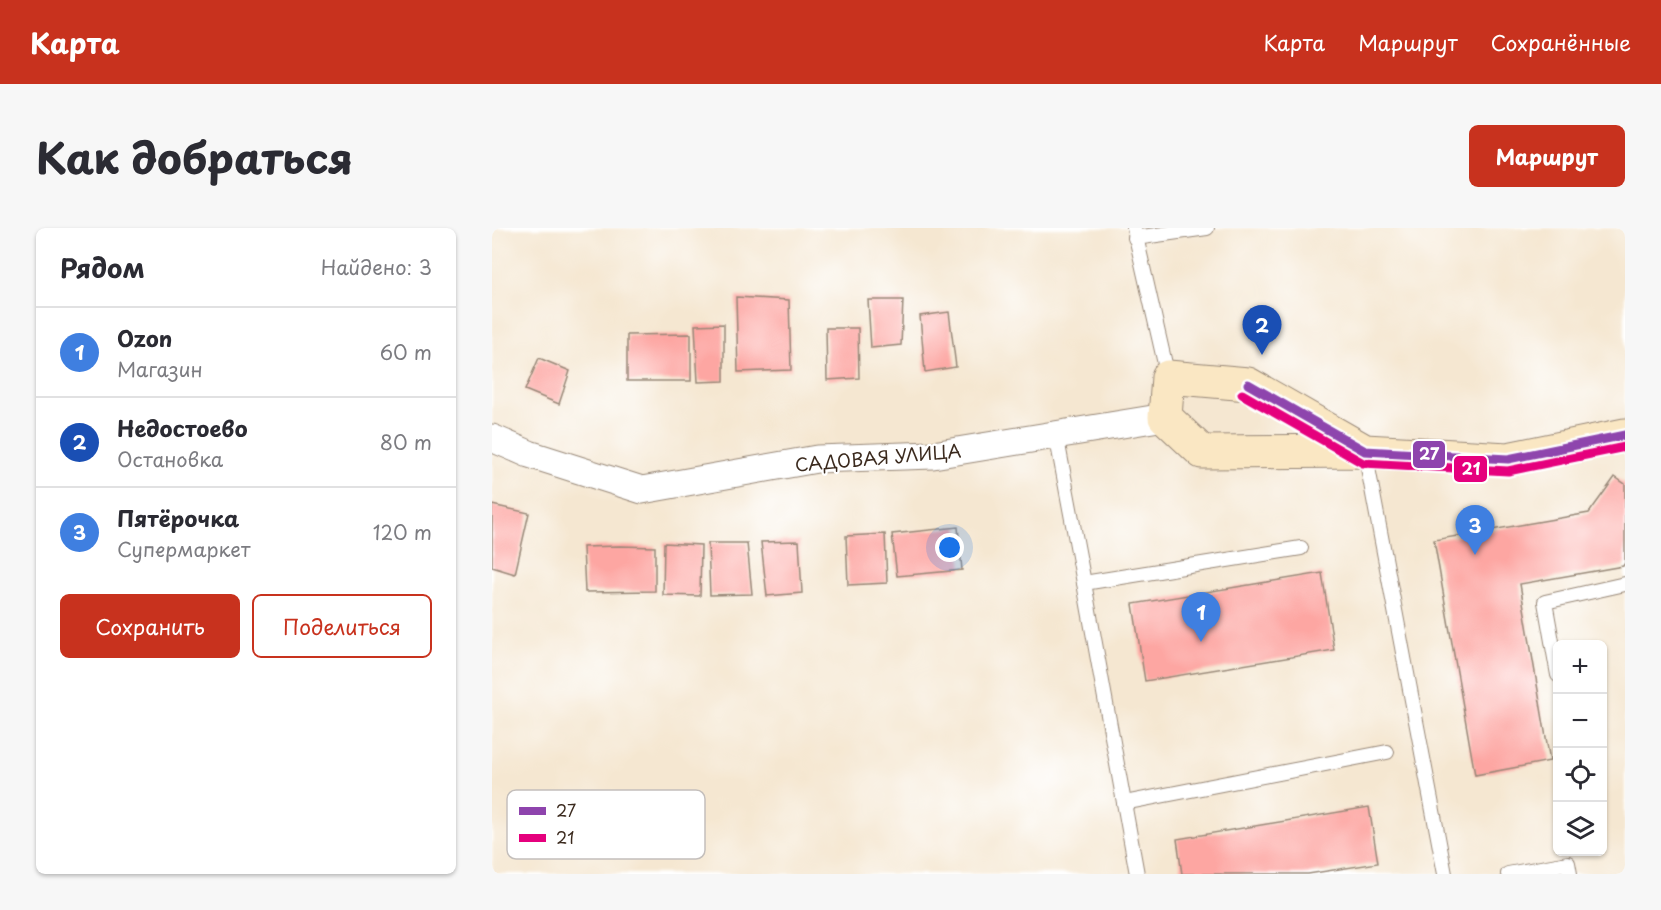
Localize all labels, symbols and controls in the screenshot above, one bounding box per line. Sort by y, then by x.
text: Карта [30,21,120,64]
text: Карта [1264,26,1325,58]
text: Маршрут [1358,26,1458,58]
text: Сохранённые [1491,26,1631,58]
text: Как добраться [36,125,353,188]
button: Маршрут [1469,125,1625,187]
text: Рядом [60,248,145,287]
text: Найдено: 3 [321,252,432,282]
pin: 2 [1242,306,1282,355]
text: Ozon [117,321,172,354]
text: 1 [75,337,84,367]
text: 60 m [380,337,432,367]
text: Магазин [117,354,203,384]
text: Недостоево [117,411,248,444]
text: 2 [72,427,87,457]
text: 80 m [380,427,432,457]
street label: САДОВАЯ УЛИЦА [794,436,962,478]
line badge: 27 [1412,440,1446,469]
text: 27 [1419,441,1440,465]
text: Остановка [117,444,223,474]
line badge: 21 [1453,455,1488,483]
text: 21 [1462,456,1481,480]
text: Пятёрочка [117,501,239,534]
pin: 3 [1456,506,1494,555]
text: 3 [73,517,86,547]
text: 120 m [373,517,432,547]
your location [935,533,964,562]
text: Супермаркет [117,534,250,564]
pin: 1 [1182,592,1220,642]
button: Сохранить [60,594,240,658]
button: Поделиться [252,594,432,658]
map controls [1553,640,1607,856]
button: + [1553,640,1607,694]
button: − [1553,694,1607,748]
button: locate [1553,748,1607,802]
legend [507,790,705,859]
text: 27 [556,798,576,822]
button: layers [1553,802,1607,856]
text: 21 [556,825,575,849]

